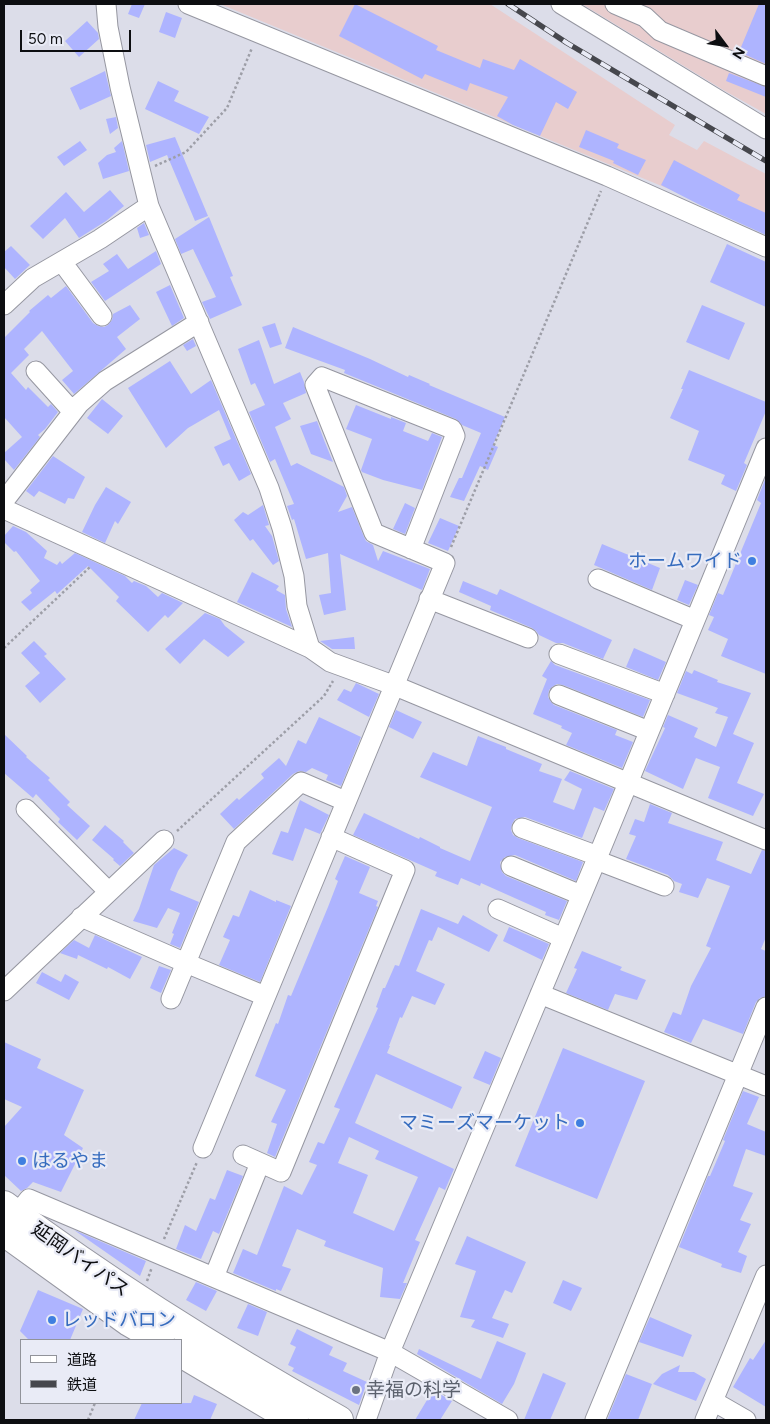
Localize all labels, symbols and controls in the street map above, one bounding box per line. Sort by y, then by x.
scale bar [22,20,134,52]
north arrow [700,20,750,70]
text: 50 m [28,30,63,48]
text: N [728,44,748,62]
place label: ホームワイド [628,550,742,572]
marker: ホームワイド [746,555,758,567]
place label: マミーズマーケット [399,1112,570,1134]
marker: マミーズマーケット [574,1117,586,1129]
place label: はるやま [32,1150,108,1172]
marker: はるやま [16,1155,28,1167]
street label: 延岡バイパス [27,1218,133,1302]
place label: レッドバロン [62,1309,176,1331]
marker: レッドバロン [46,1314,58,1326]
legend [20,1339,182,1404]
text: 道路 [67,1351,97,1369]
text: 鉄道 [67,1376,97,1394]
place label: 幸福の科学 [366,1379,461,1401]
marker: 幸福の科学 [350,1384,362,1396]

